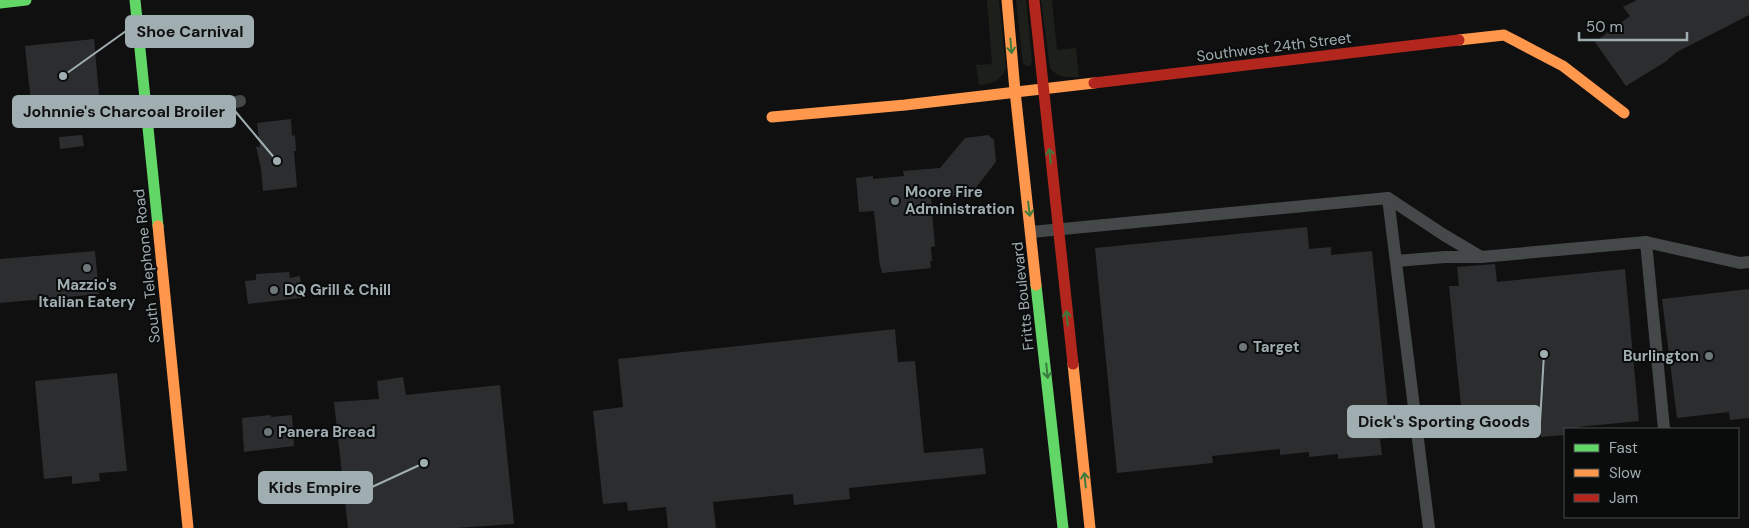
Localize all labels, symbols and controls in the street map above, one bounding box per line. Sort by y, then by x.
scale bar [1579,10,1686,42]
callout: Shoe Carnival [126,16,253,47]
text: 50 m [1586,17,1623,37]
text: Shoe Carnival [137,21,243,42]
street label: Southwest 24th Street [1195,28,1353,66]
one-way arrow [1007,37,1016,53]
callout: Johnnie's Charcoal Broiler [13,96,235,127]
text: Johnnie's Charcoal Broiler [23,101,226,122]
one-way arrow [1045,149,1055,165]
place label: Moore Fire Administration [905,182,1015,219]
street label: South Telephone Road [129,188,165,344]
marker: Moore Fire Administration [889,195,901,207]
one-way arrow [1024,201,1034,217]
street label: Fritts Boulevard [1007,241,1039,351]
marker: Mazzio's Italian Eatery [81,262,93,274]
place label: Mazzio's Italian Eatery [38,275,136,312]
place label: DQ Grill & Chill [284,280,391,300]
marker: DQ Grill & Chill [268,284,280,296]
one-way arrow [1062,310,1072,326]
place label: Target [1253,337,1299,357]
marker: Target [1237,341,1249,353]
place label: Burlington [1623,346,1699,366]
marker: Burlington [1703,350,1715,362]
one-way arrow [1042,362,1052,378]
callout: Dick's Sporting Goods [1348,406,1540,437]
text: Dick's Sporting Goods [1358,411,1530,432]
place label: Panera Bread [278,422,375,442]
marker: Panera Bread [262,426,274,438]
legend [1564,428,1739,518]
text: Fast [1609,438,1638,458]
text: Slow [1609,463,1642,483]
callout: Kids Empire [259,472,372,503]
one-way arrow [1080,472,1090,488]
text: Kids Empire [269,477,361,498]
text: Jam [1609,488,1638,508]

